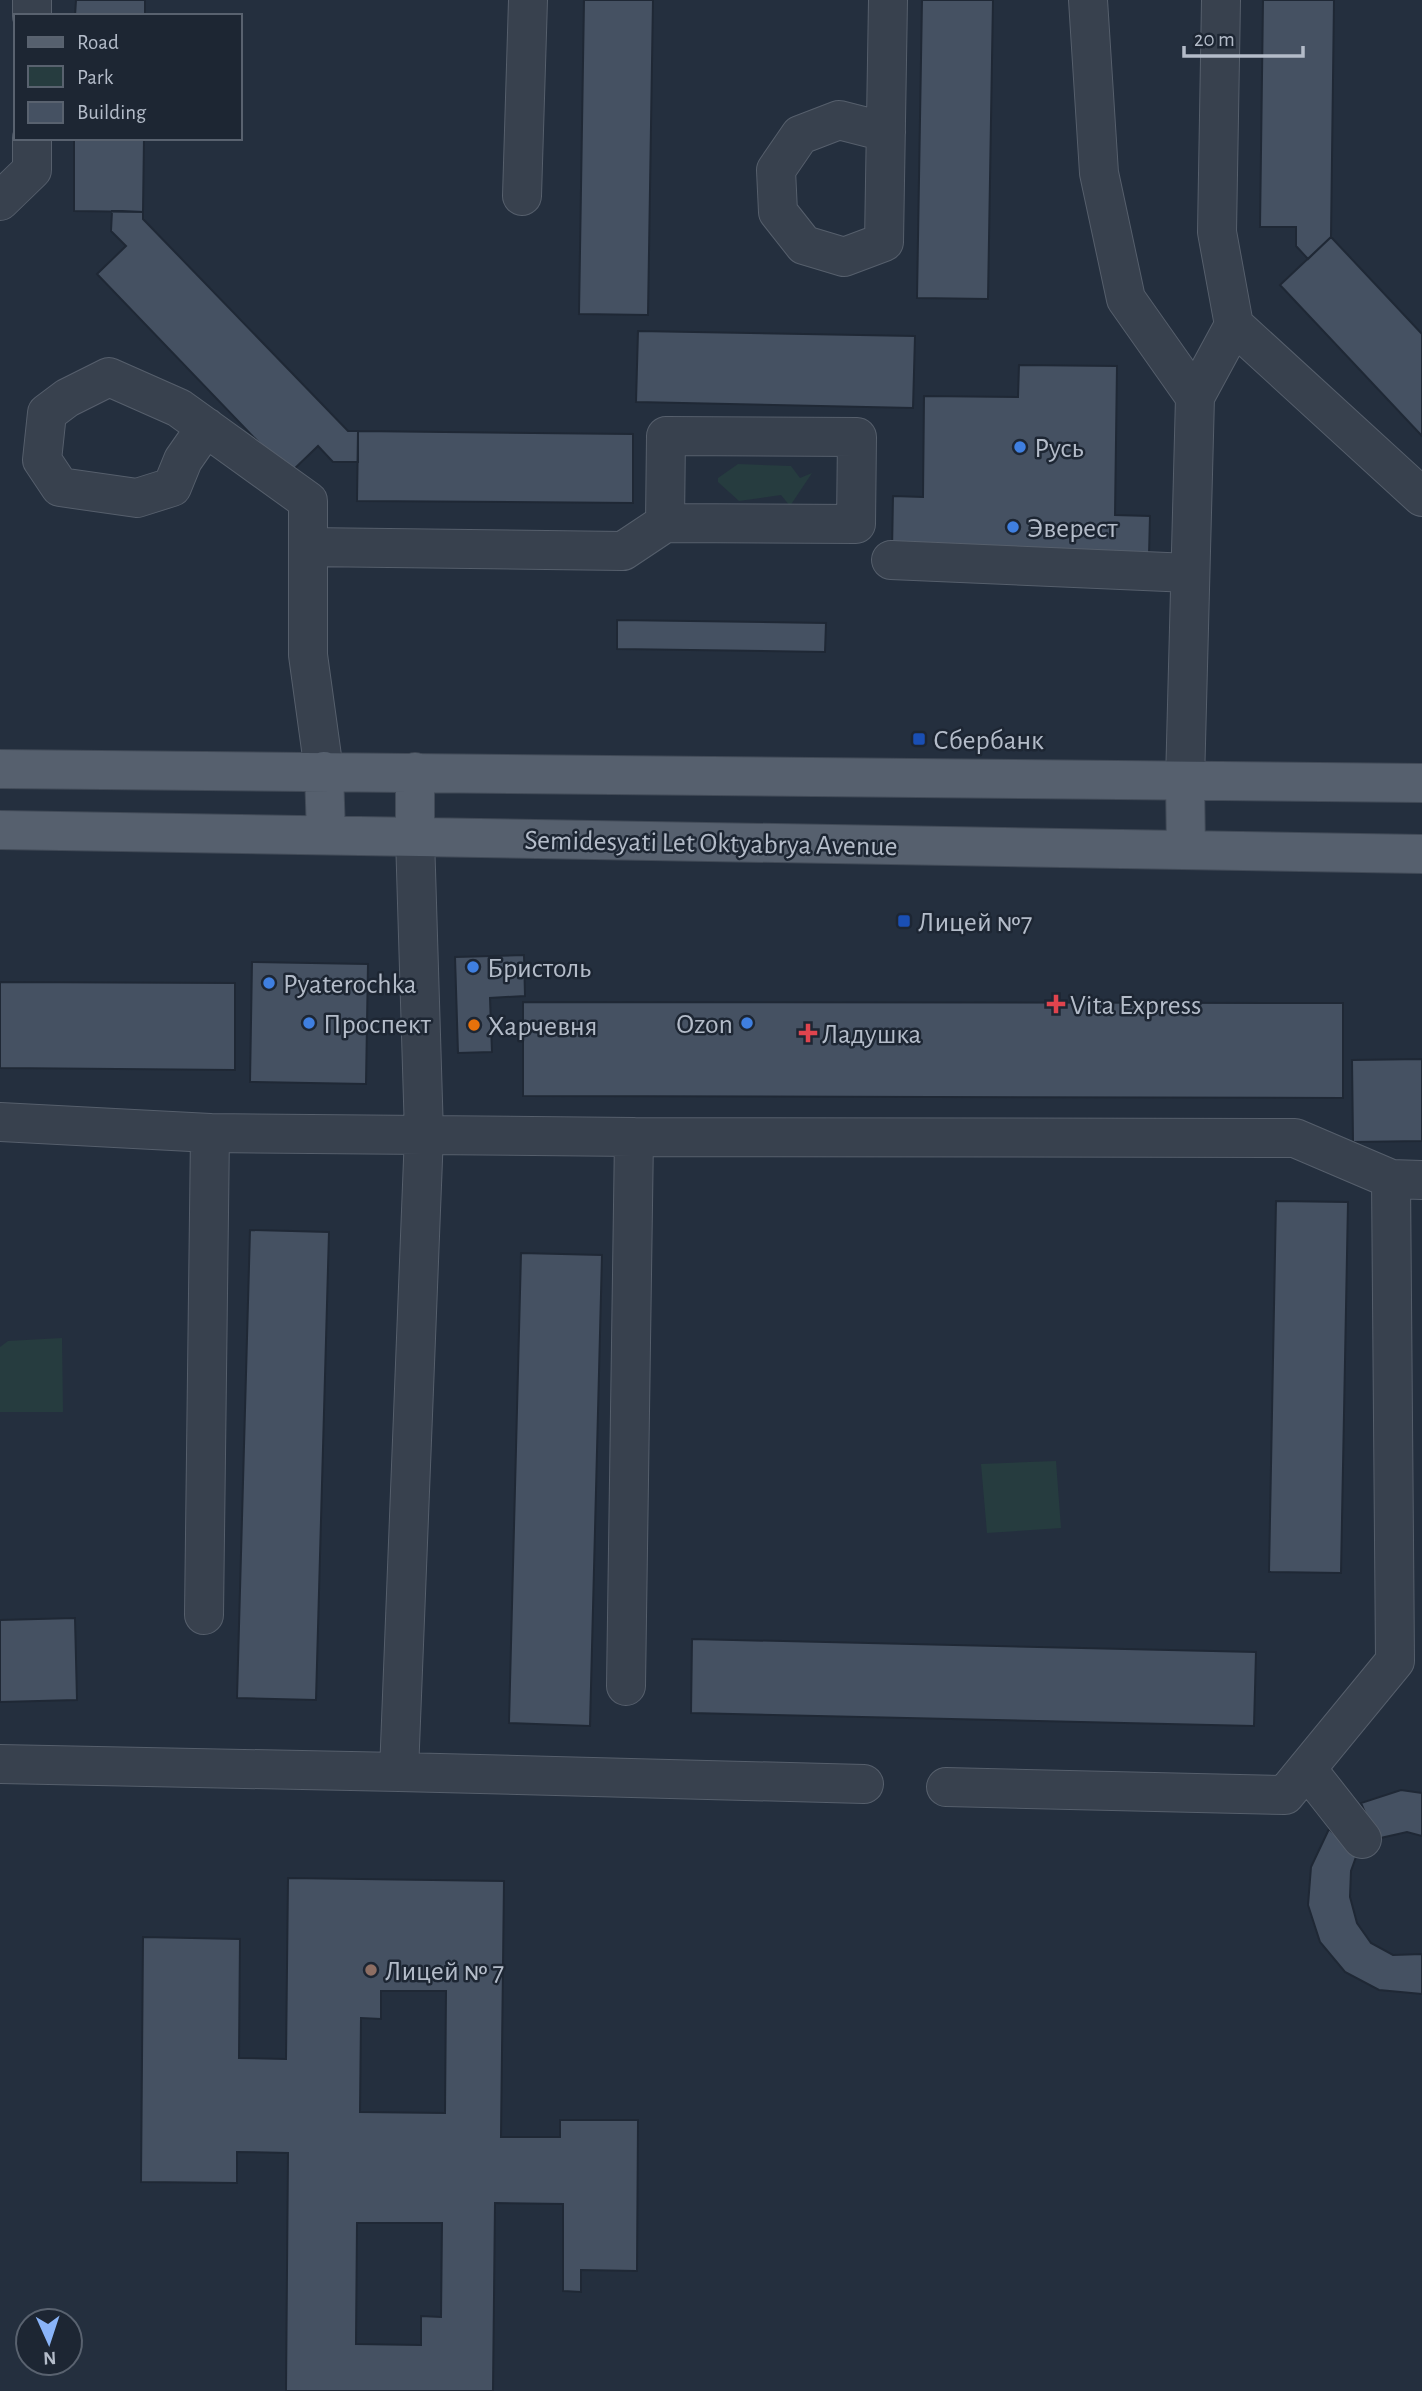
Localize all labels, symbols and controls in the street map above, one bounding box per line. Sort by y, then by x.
legend [14,14,242,140]
scale bar [1184,14,1303,58]
text: 20 m [1194,29,1235,50]
text: Road [77,32,119,53]
text: Park [77,67,114,88]
text: Building [77,102,147,123]
place label: Русь [1034,435,1084,463]
marker: Русь [1012,439,1028,455]
place label: Эверест [1027,515,1119,543]
marker: Эверест [1005,519,1021,535]
place label: Сбербанк [933,727,1044,755]
marker: Сбербанк [911,731,927,747]
street label: Semidesyati Let Oktyabrya Avenue [524,827,898,861]
place label: Лицей №7 [918,909,1033,937]
marker: Лицей №7 [896,913,912,929]
place label: Бристоль [487,955,591,983]
marker: Бристоль [465,959,481,975]
place label: Pyaterochka [283,971,417,999]
marker: Pyaterochka [261,975,277,991]
place label: Vita Express [1070,992,1201,1020]
marker: Vita Express [1048,996,1064,1012]
place label: Проспект [323,1011,432,1039]
place label: Ozon [676,1011,733,1039]
place label: Харчевня [488,1013,598,1041]
marker: Проспект [301,1015,317,1031]
marker: Ozon [739,1015,755,1031]
marker: Харчевня [466,1017,482,1033]
place label: Ладушка [822,1021,921,1049]
marker: Ладушка [800,1025,816,1041]
place label: Лицей № 7 [385,1958,504,1986]
marker: Лицей № 7 [363,1962,379,1978]
north arrow [14,2307,84,2377]
text: N [43,2348,57,2367]

